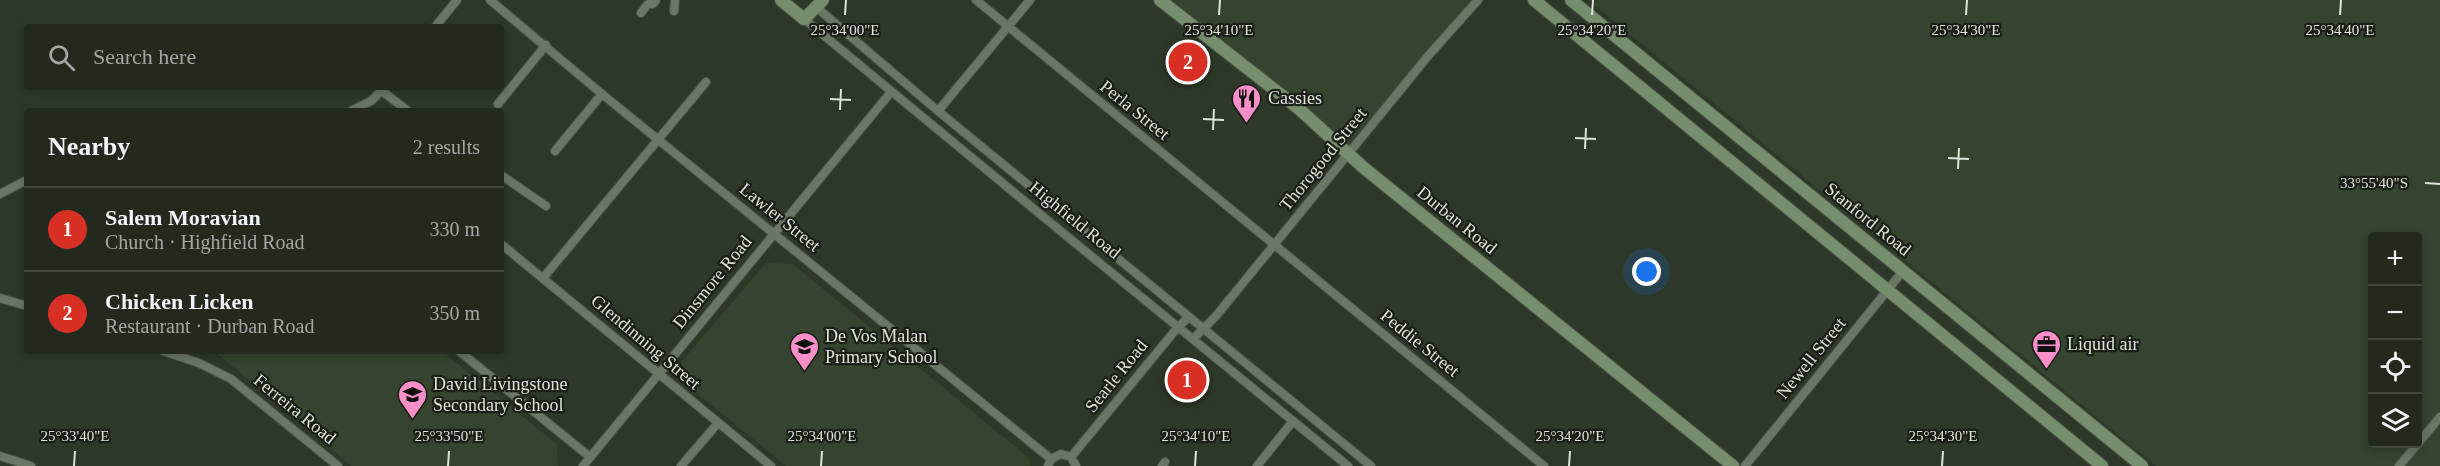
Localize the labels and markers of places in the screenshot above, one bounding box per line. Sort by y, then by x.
pin: 2 [1168,40,1208,84]
restaurant icon: Cassies [1231,82,1263,124]
place label: Cassies [1268,88,1322,108]
place label: De Vos Malan Primary School [825,326,938,367]
office icon: Liquid air [2030,328,2062,370]
school or university icon: De Vos Malan Primary School [788,330,820,372]
place label: Liquid air [2067,334,2138,354]
pin: 1 [1168,358,1206,403]
place label: David Livingstone Secondary School [433,374,567,415]
school or university icon: David Livingstone Secondary School [396,378,428,420]

